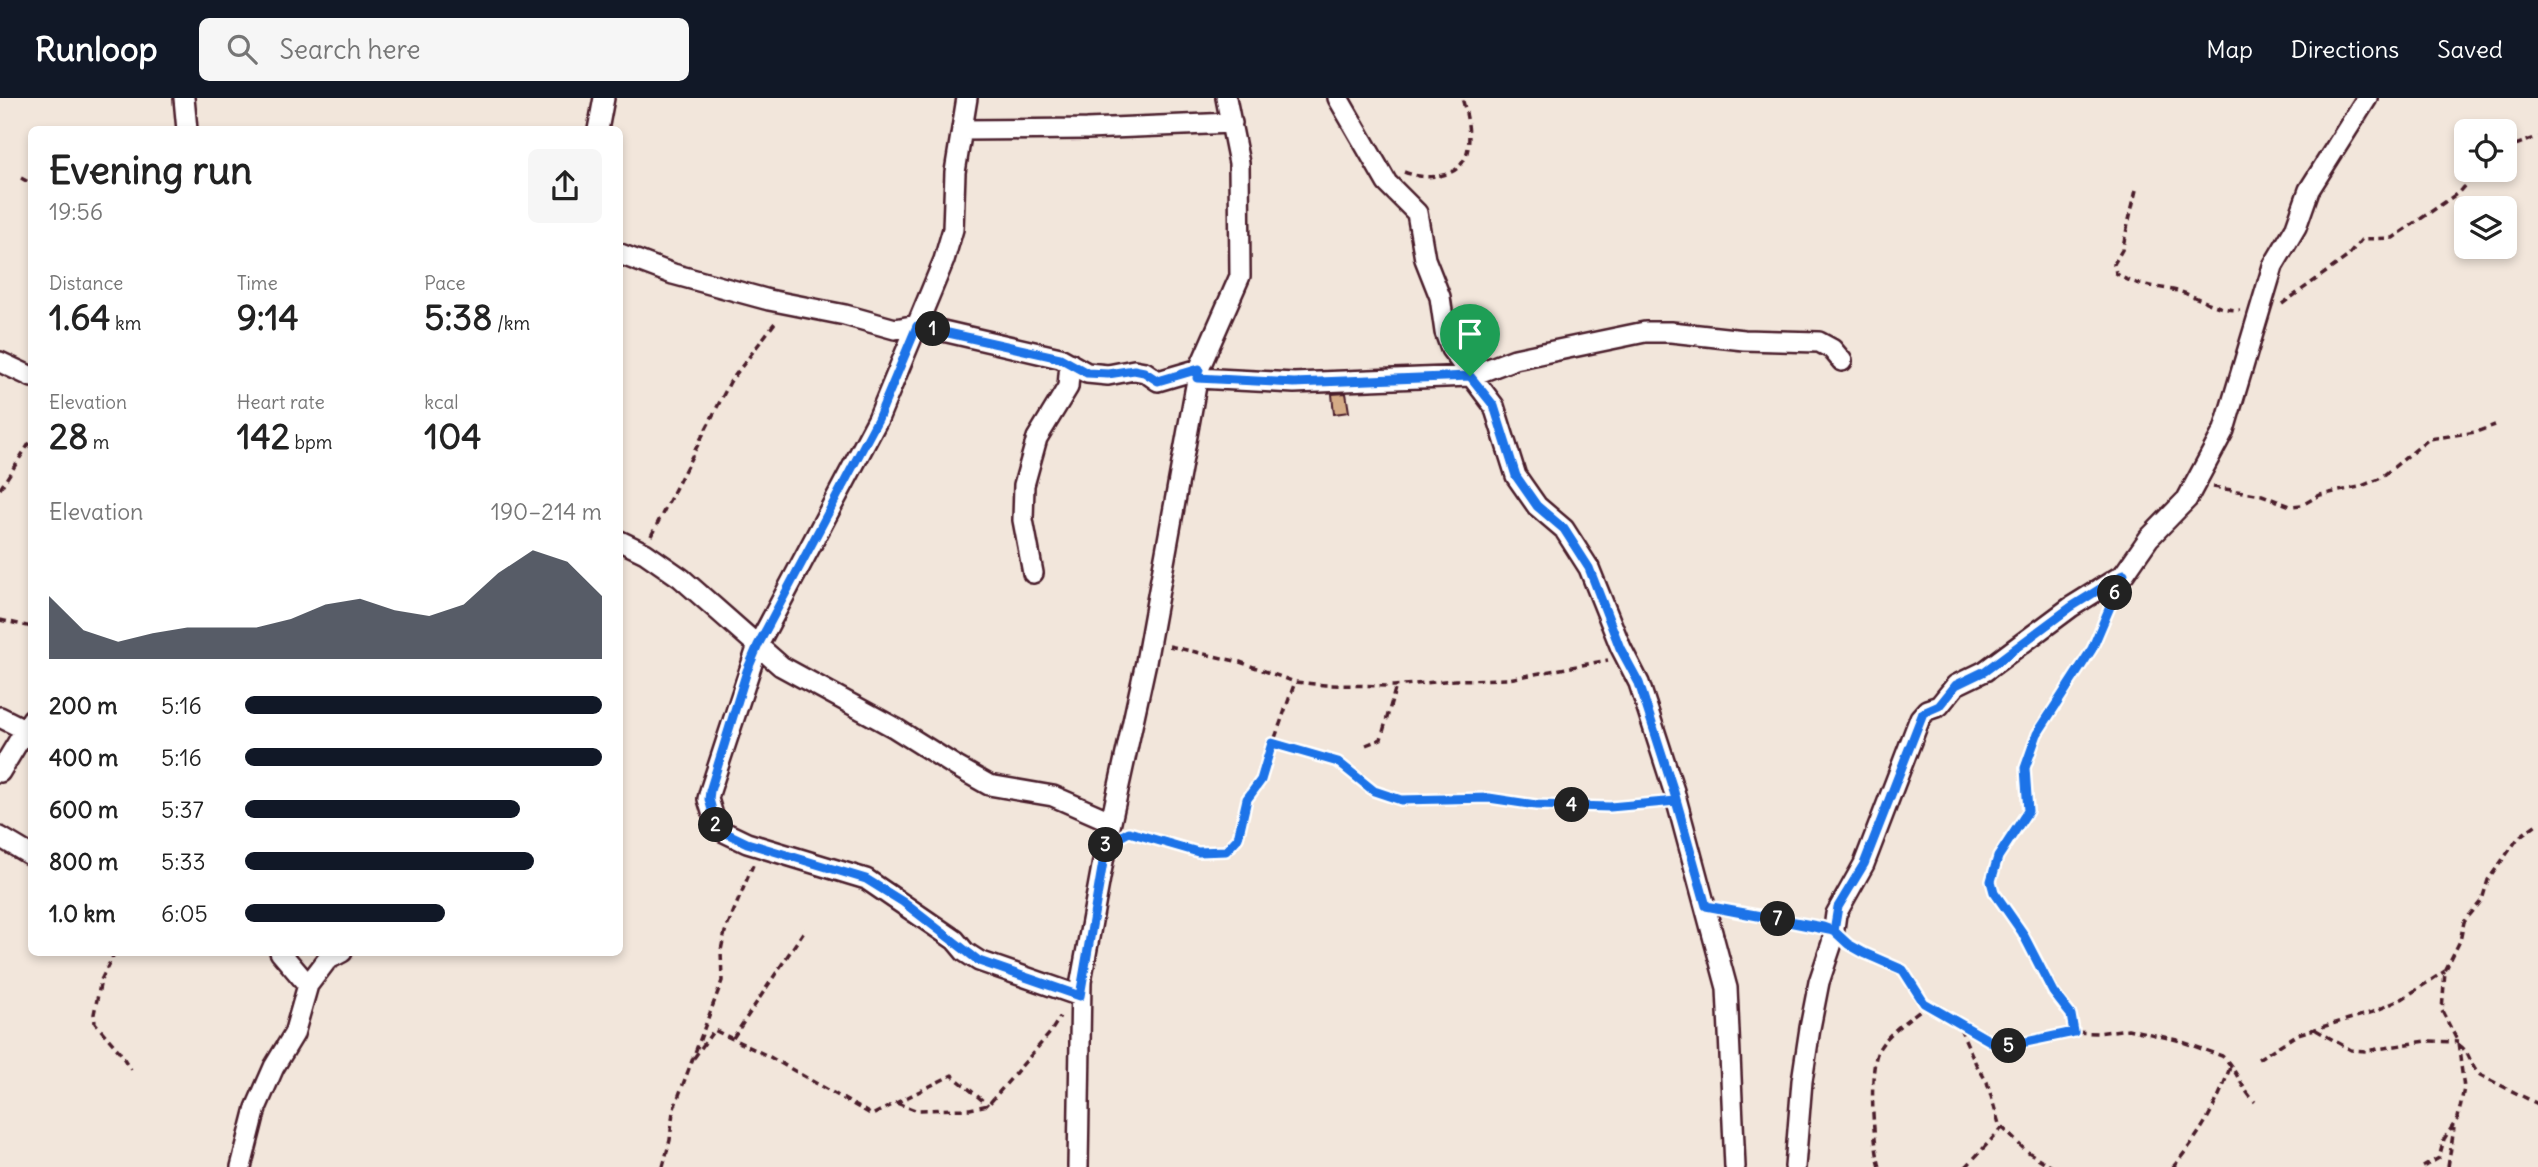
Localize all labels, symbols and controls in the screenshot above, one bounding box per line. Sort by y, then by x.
search box [199,18,689,81]
text: Runloop [35,28,157,70]
icon: search [223,30,261,68]
text: Search here [279,33,420,66]
text: Map [2206,34,2253,64]
text: Directions [2291,34,2399,64]
text: Saved [2437,34,2503,64]
map controls [2454,119,2517,259]
button: locate [2454,119,2517,182]
text: Evening run [49,147,252,194]
button: share [528,149,602,223]
button: layers [2454,196,2517,259]
text: 19:56 [49,197,103,226]
text: Distance [49,271,123,295]
text: Time [237,271,278,295]
text: Pace [424,271,466,295]
text: 1.64 [49,295,111,339]
text: 9:14 [237,295,299,339]
text: 5:38 [424,295,492,339]
pin [1440,304,1500,376]
text: km [111,311,141,335]
text: /km [492,311,530,335]
pin: 1 [916,312,950,346]
icon: arrive [1451,315,1489,353]
text: 1 [929,316,936,340]
text: Elevation [49,390,127,414]
text: Heart rate [237,390,325,414]
text: kcal [424,390,459,414]
text: 28 [49,414,88,458]
text: 142 [237,414,290,458]
text: 104 [424,414,481,458]
text: m [88,430,110,454]
text: bpm [290,430,332,454]
text: Elevation [49,497,143,526]
text: 190–214 m [491,497,602,526]
pin: 6 [2098,575,2132,610]
text: 6 [2109,580,2120,604]
text: 200 m [49,691,118,720]
text: 5:16 [161,691,202,720]
text: 400 m [49,743,118,772]
text: 5:16 [161,743,202,772]
pin: 4 [1554,788,1590,822]
text: 4 [1566,792,1577,816]
text: 600 m [49,795,118,824]
text: 5:37 [161,795,204,824]
pin: 2 [698,808,734,842]
text: 2 [710,812,721,836]
pin: 3 [1088,828,1124,862]
text: 3 [1100,832,1111,856]
text: 800 m [49,847,118,876]
text: 5:33 [161,847,206,876]
text: 1.0 km [49,899,115,928]
text: 6:05 [161,899,208,928]
pin: 7 [1760,902,1796,936]
text: 7 [1773,906,1782,930]
pin: 5 [1992,1028,2026,1063]
text: 5 [2003,1033,2014,1057]

